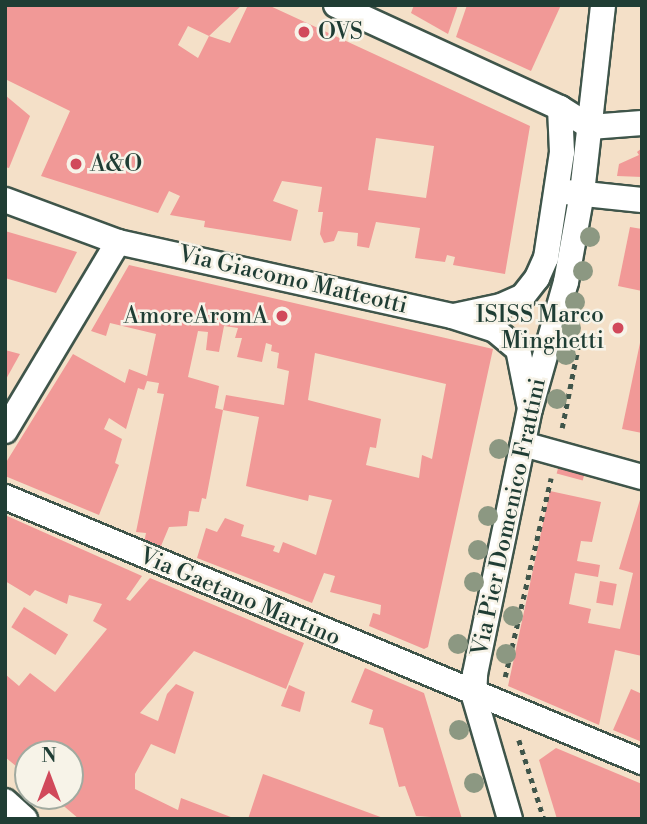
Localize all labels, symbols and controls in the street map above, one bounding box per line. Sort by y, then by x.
place label: OVS [318,18,363,46]
marker: OVS [296,24,312,40]
place label: A&O [90,150,142,178]
marker: A&O [68,156,84,172]
street label: Via Giacomo Matteotti [176,240,410,320]
place label: ISISS Marco Minghetti [476,301,604,355]
place label: AmoreAromA [123,302,268,330]
marker: AmoreAromA [274,308,290,324]
marker: ISISS Marco Minghetti [610,320,626,336]
street label: Via Pier Domenico Frattini [466,376,552,658]
street label: Via Gaetano Martino [135,542,345,652]
north arrow [14,740,84,810]
text: N [41,744,57,768]

